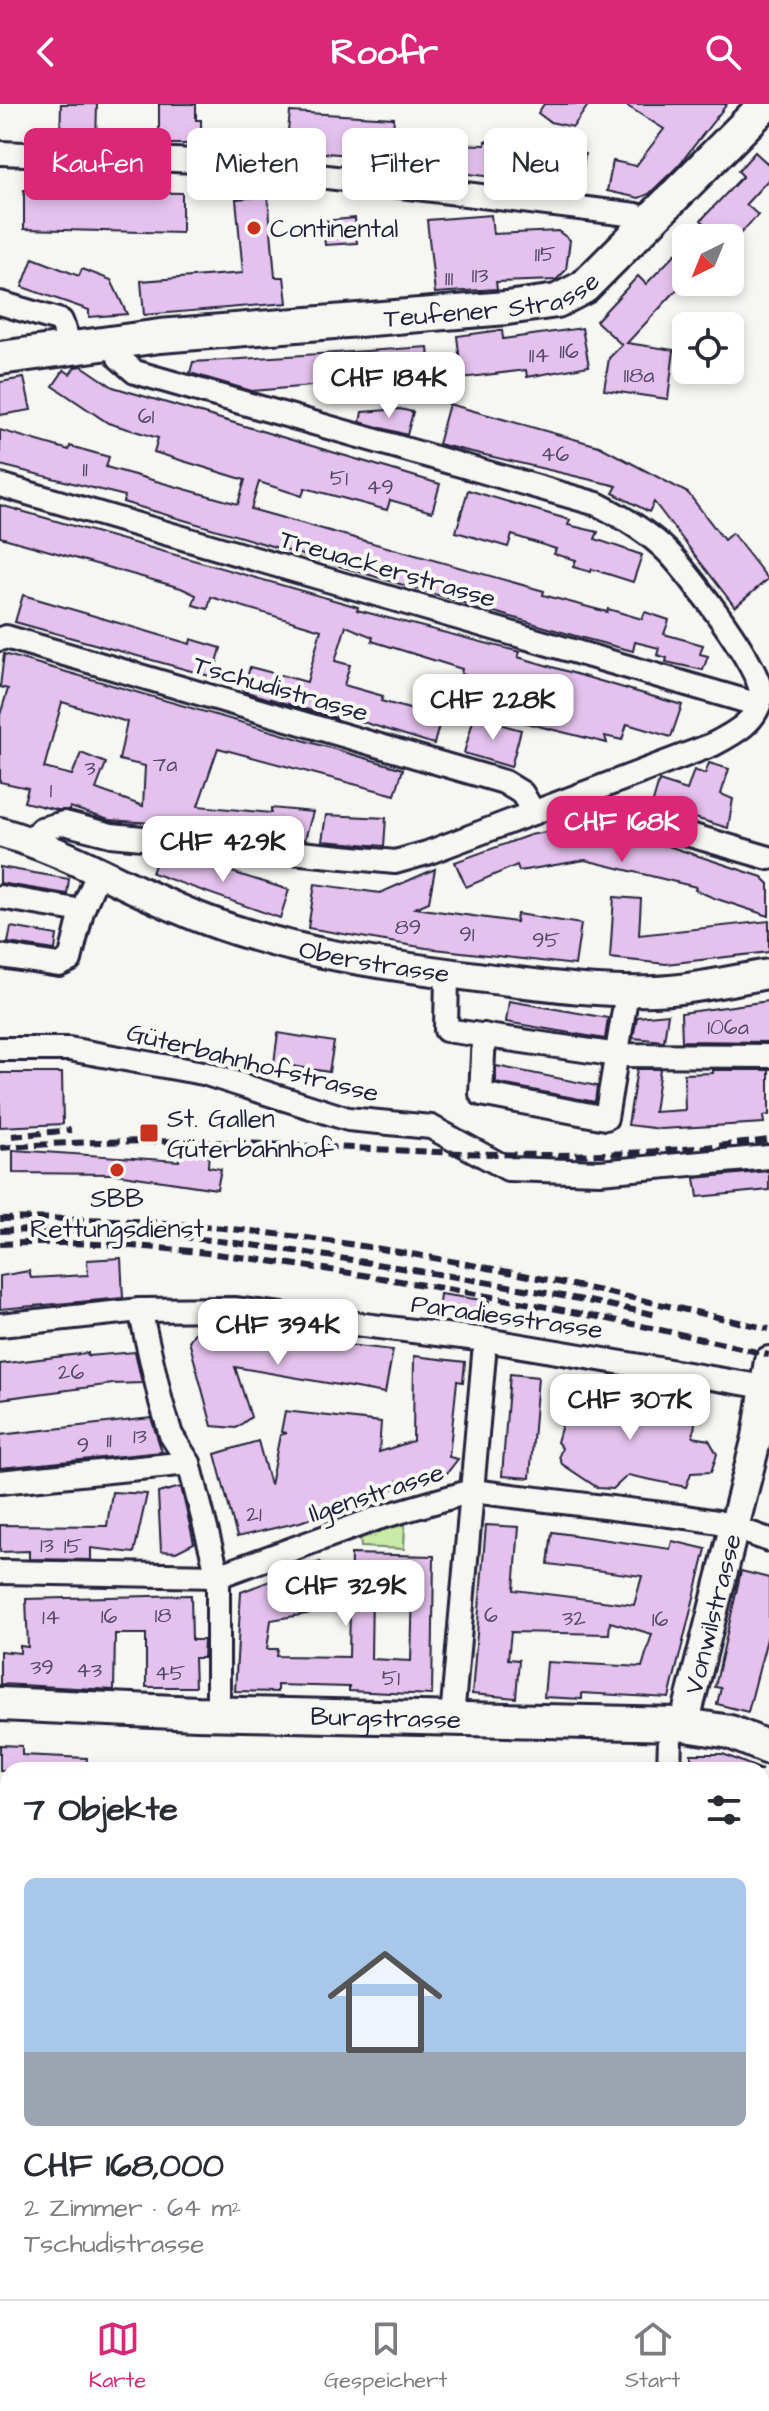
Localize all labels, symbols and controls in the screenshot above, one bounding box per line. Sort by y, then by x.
text: Roofr [331,27,438,78]
icon: back [24,30,68,74]
icon: search [701,30,745,74]
chip: Kaufen [24,128,171,200]
chip: Mieten [187,128,326,200]
chip: Filter [342,128,468,200]
chip: Neu [484,128,587,200]
place label: Continental [270,211,398,247]
marker: Continental [245,219,263,237]
north arrow [672,224,744,296]
map controls [672,224,744,384]
house number: 115 [534,239,556,270]
house number: 113 [472,260,488,291]
house number: 111 [445,263,453,294]
street label: Teufener Strasse [382,264,608,337]
button: locate [672,312,744,384]
house number: 116 [559,336,579,367]
house number: 114 [529,340,549,371]
pin: CHF 184K [306,352,472,420]
text: CHF 184K [331,360,447,396]
house number: 118a [623,360,655,391]
house number: 61 [138,401,154,432]
house number: 46 [541,439,570,470]
house number: 11 [82,454,88,485]
house number: 51 [330,463,348,494]
house number: 49 [366,472,394,503]
street label: Treuackerstrasse [275,521,500,617]
street label: Tschudistrasse [189,647,372,731]
pin: CHF 228K [410,674,576,742]
text: CHF 228K [431,682,555,718]
house number: 7a [153,749,177,780]
house number: 3 [84,753,96,784]
house number: 1 [50,775,53,806]
pin: CHF 168K [539,796,705,864]
text: CHF 168K [565,804,679,840]
pin: CHF 429K [140,816,306,884]
text: CHF 429K [160,824,286,860]
house number: 89 [395,912,421,943]
house number: 91 [459,919,475,950]
house number: 95 [532,925,560,956]
street label: Oberstrasse [296,931,452,992]
house number: 106a [707,1012,749,1043]
street label: Güterbahnhofstrasse [123,1014,382,1112]
place label: St. Gallen Güterbahnhof [167,1101,334,1167]
marker: St. Gallen Güterbahnhof [138,1122,160,1144]
marker: SBB Rettungsdienst [108,1161,126,1179]
place label: SBB Rettungsdienst [30,1181,205,1249]
street label: Paradiesstrasse [409,1286,605,1348]
pin: CHF 394K [195,1299,361,1367]
text: CHF 394K [216,1307,340,1343]
house number: 26 [58,1357,84,1388]
pin: CHF 307K [547,1374,713,1442]
text: CHF 307K [568,1382,692,1418]
house number: 13 [133,1421,147,1452]
house number: 11 [106,1425,112,1456]
house number: 9 [77,1430,89,1461]
street label: Ilgenstrasse [304,1454,449,1534]
house number: 21 [246,1499,262,1530]
house number: 13 [40,1530,54,1561]
street label: Vonwilstrasse [675,1530,751,1698]
house number: 15 [64,1531,83,1562]
pin: CHF 329K [263,1560,429,1628]
text: CHF 329K [285,1568,407,1604]
house number: 18 [154,1600,172,1631]
house number: 6 [484,1600,498,1631]
house number: 16 [101,1601,118,1632]
house number: 14 [42,1602,60,1633]
house number: 32 [562,1603,586,1634]
house number: 16 [652,1604,669,1635]
house number: 39 [30,1652,54,1683]
house number: 43 [76,1655,102,1686]
house number: 45 [155,1658,186,1689]
house number: 51 [382,1663,400,1694]
street label: Burgstrasse [310,1699,462,1738]
text: 7 Objekte [24,1786,178,1834]
icon: filters [702,1788,746,1832]
icon: home [313,1930,457,2074]
text: CHF 168,000 [24,2142,224,2190]
text: 2 Zimmer · 64 m² [24,2190,241,2226]
text: Tschudistrasse [24,2226,204,2262]
tab: Karte [89,2317,146,2396]
tab: Gespeichert [324,2317,447,2396]
tab: Start [625,2317,680,2396]

